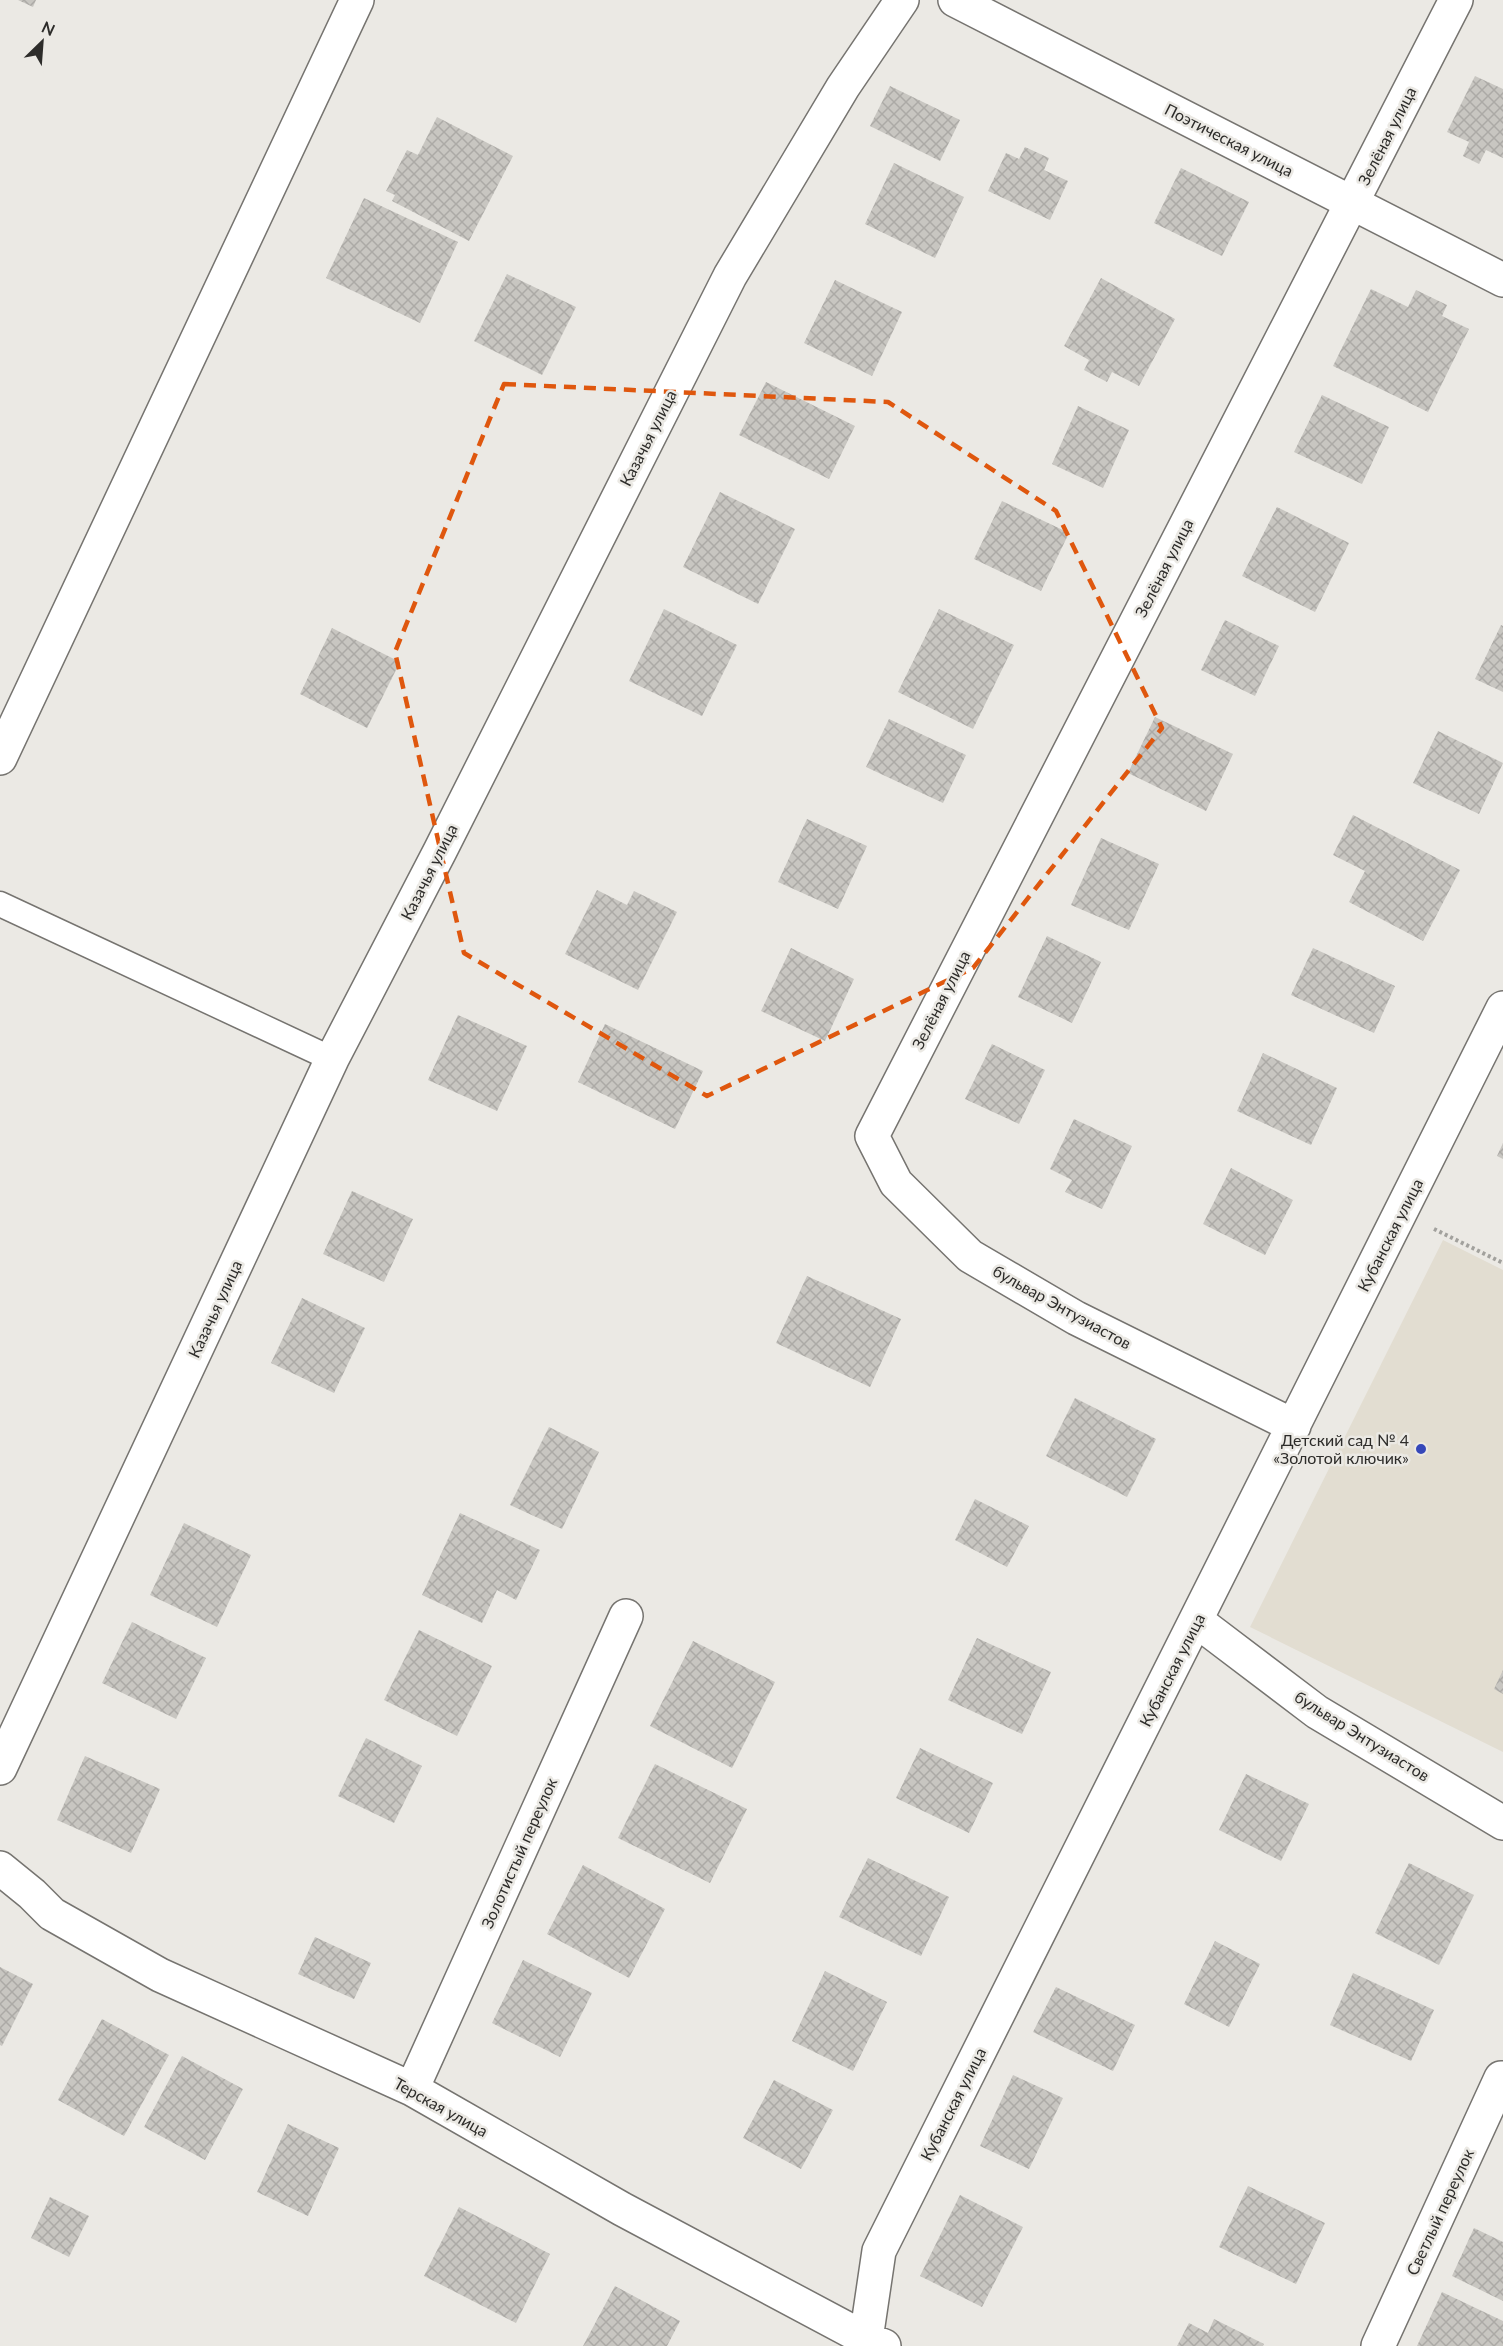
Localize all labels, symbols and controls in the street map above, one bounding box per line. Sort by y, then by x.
north arrow [12,12,72,72]
text: N [39,17,58,39]
street label: Зелёная улица [1354,83,1420,188]
street label: Поэтическая улица [1162,99,1297,180]
street label: Казачья улица [615,387,680,489]
street label: Зелёная улица [1131,515,1197,620]
street label: Казачья улица [396,821,461,923]
street label: Зелёная улица [908,947,974,1052]
street label: Кубанская улица [1353,1175,1426,1294]
street label: Казачья улица [184,1257,245,1360]
street label: бульвар Энтузиастов [990,1261,1135,1353]
place label: Детский сад № 4 «Золотой ключик» [1273,1430,1409,1467]
marker: Детский сад № 4 «Золотой ключик» [1414,1442,1428,1456]
street label: Кубанская улица [1135,1610,1208,1729]
street label: бульвар Энтузиастов [1291,1686,1433,1785]
street label: Золотистый переулок [477,1774,561,1931]
street label: Кубанская улица [916,2044,989,2163]
street label: Терская улица [391,2073,492,2140]
street label: Светлый переулок [1402,2145,1477,2278]

